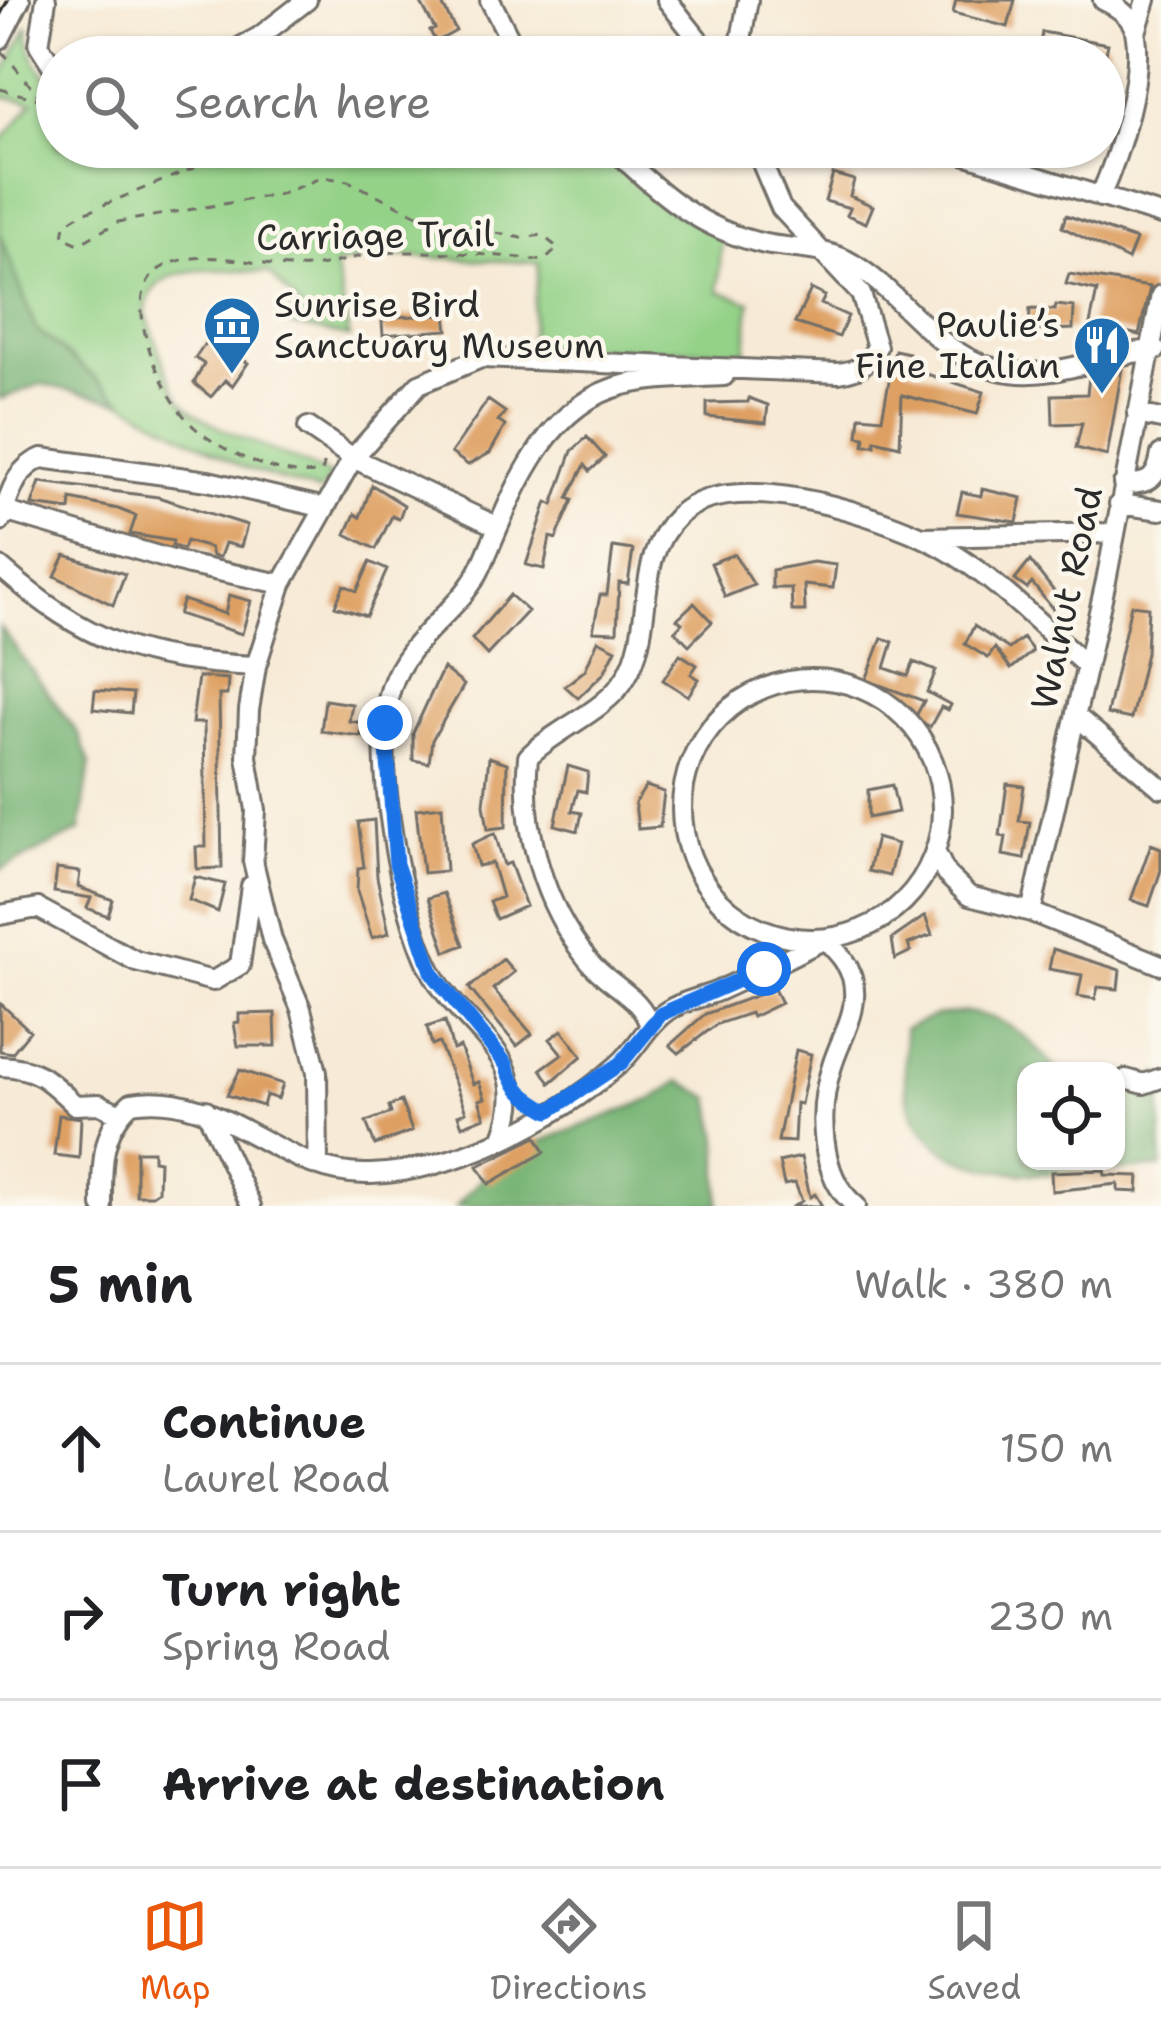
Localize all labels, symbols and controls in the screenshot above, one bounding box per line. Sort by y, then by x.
search box [36,36,1125,168]
icon: search [78,69,144,135]
text: Search here [174,72,431,132]
street label: Carriage Trail [256,209,495,262]
place label: Sunrise Bird Sanctuary Museum [274,280,605,370]
museum icon: Sunrise Bird Sanctuary Museum [201,294,263,376]
place label: Paulie’s Fine Italian [855,300,1060,390]
restaurant icon: Paulie’s Fine Italian [1071,314,1133,396]
street label: Walnut Road [1019,482,1114,714]
route end [358,696,412,750]
route start [737,942,791,996]
map controls [1017,1062,1125,1170]
button: locate [1017,1062,1125,1170]
text: 5 min [48,1250,193,1318]
text: Walk · 380 m [854,1258,1113,1310]
text: Continue [162,1392,366,1452]
icon: ahead [48,1415,114,1481]
text: 150 m [1000,1422,1113,1474]
text: Laurel Road [162,1452,390,1504]
text: Turn right [162,1560,401,1620]
icon: right [48,1583,114,1649]
text: 230 m [987,1590,1113,1642]
text: Spring Road [162,1620,391,1672]
icon: arrive [48,1751,114,1817]
text: Arrive at destination [162,1754,665,1814]
tab: Map [140,1893,211,2010]
tab: Directions [490,1893,648,2010]
tab: Saved [927,1893,1021,2010]

